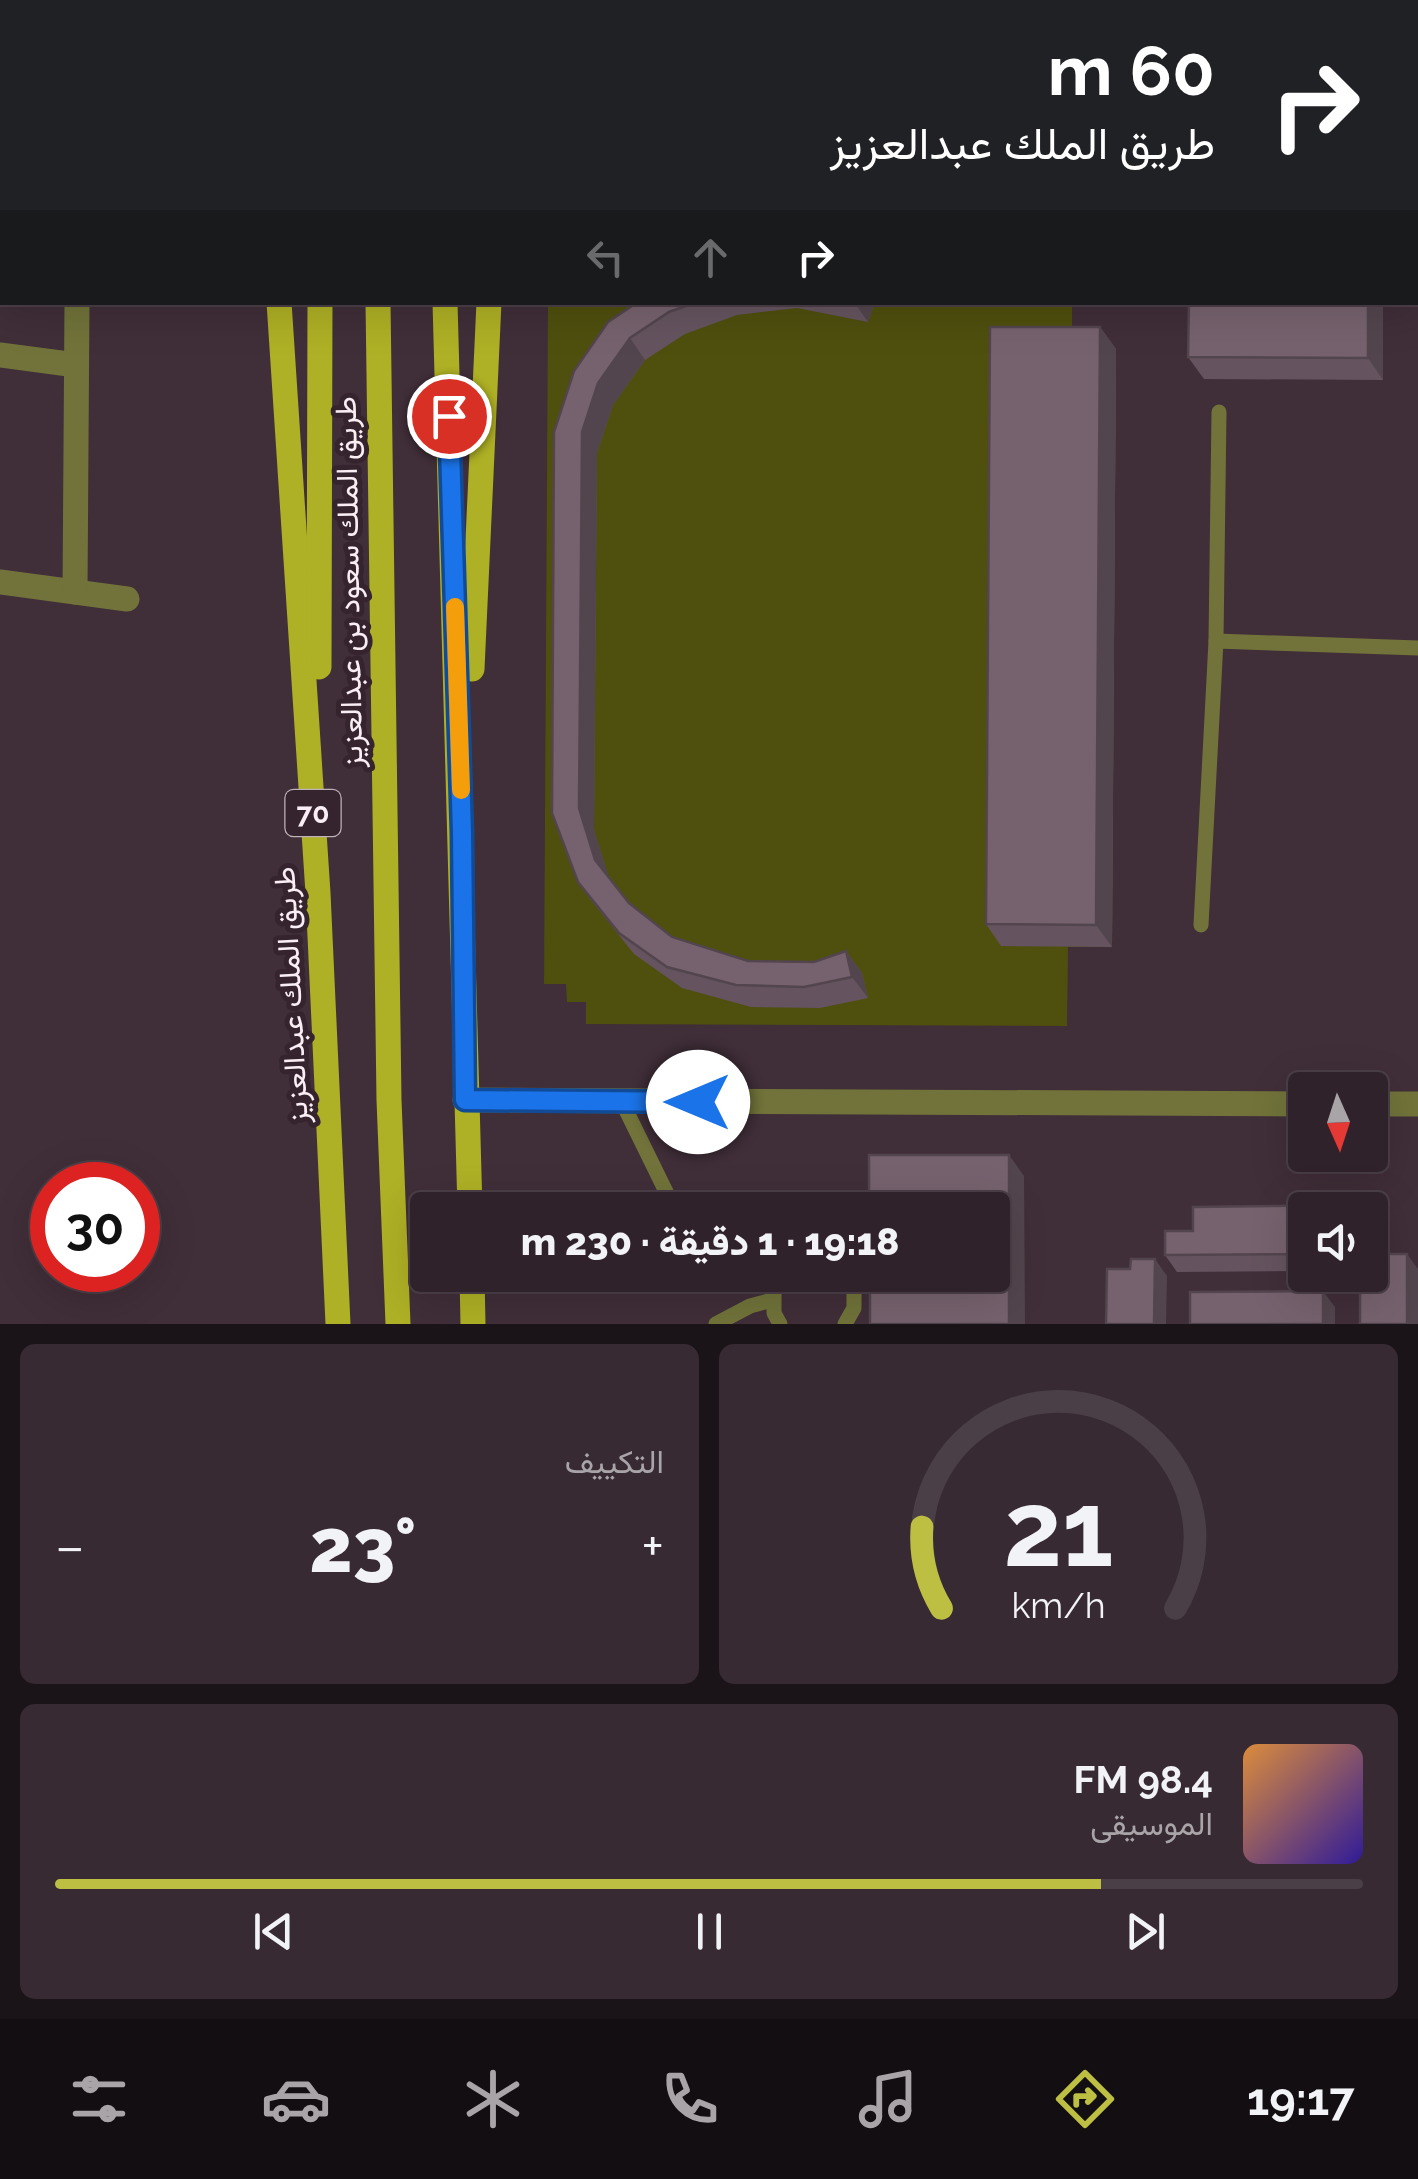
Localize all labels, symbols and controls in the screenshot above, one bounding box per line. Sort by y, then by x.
text: 60 m [1048,29,1215,111]
icon: right [1250,40,1380,170]
text: طريق الملك عبدالعزيز [830,117,1215,170]
icon: left [578,230,633,285]
icon: ahead [683,230,738,285]
icon: right [788,230,843,285]
pin [407,374,492,459]
icon: arrive [422,389,477,444]
street label: طريق الملك سعود بن عبدالعزيز [328,396,370,769]
road number: 70 [286,790,340,836]
street label: طريق الملك عبدالعزيز [266,866,316,1125]
position arrow [646,1050,750,1154]
north arrow [1288,1072,1388,1172]
map controls [1288,1072,1388,1292]
speed limit sign: 30 [30,1162,160,1292]
button: sound [1288,1192,1388,1292]
text: 19:18 · 1 دقيقة · 230 m [521,1219,899,1264]
text: التكييف [565,1443,664,1480]
text: 21 [1003,1468,1114,1590]
text: 23° [309,1501,416,1590]
text: − [55,1514,85,1579]
text: + [641,1514,664,1579]
text: km/h [1011,1584,1106,1626]
text: 98.4 FM [1074,1757,1213,1802]
text: الموسيقى [1090,1805,1213,1842]
icon: previous [246,1904,301,1959]
icon: pause [682,1904,737,1959]
icon: next [1118,1904,1173,1959]
icon: filters [64,2064,134,2134]
icon: car [261,2064,331,2134]
icon: climate [458,2064,528,2134]
icon: phone [655,2064,725,2134]
icon: music [853,2064,923,2134]
icon: directions [1050,2064,1120,2134]
text: 19:17 [1247,2073,1354,2126]

